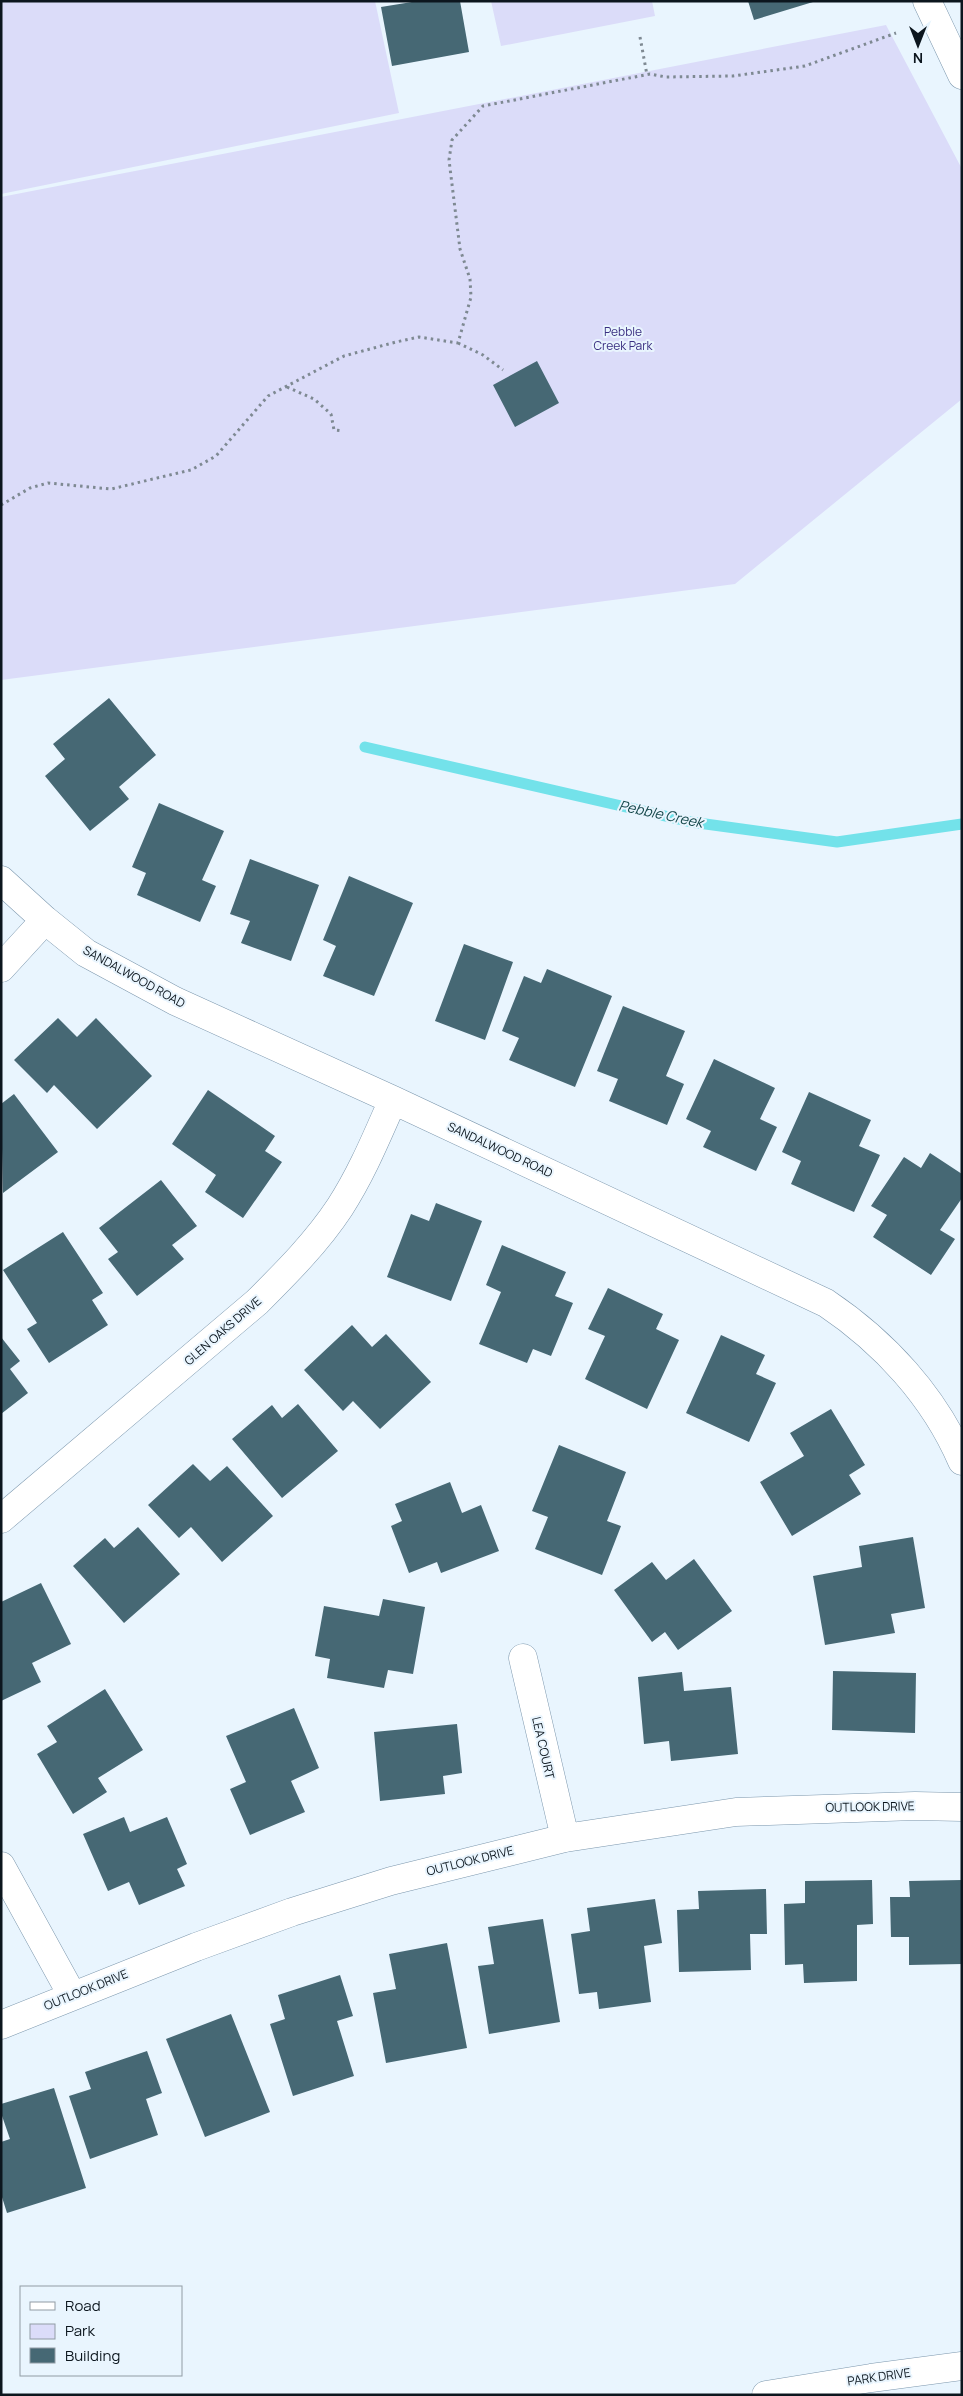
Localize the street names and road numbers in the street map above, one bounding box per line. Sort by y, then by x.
street label: SANDALWOOD ROAD [80,941,188,1012]
street label: SANDALWOOD ROAD [445,1118,556,1181]
street label: GLEN OAKS DRIVE [180,1292,265,1369]
street label: LEA COURT [528,1715,559,1781]
street label: OUTLOOK DRIVE [825,1797,915,1816]
street label: OUTLOOK DRIVE [424,1841,515,1880]
street label: OUTLOOK DRIVE [41,1965,131,2014]
street label: PARK DRIVE [846,2364,912,2389]

